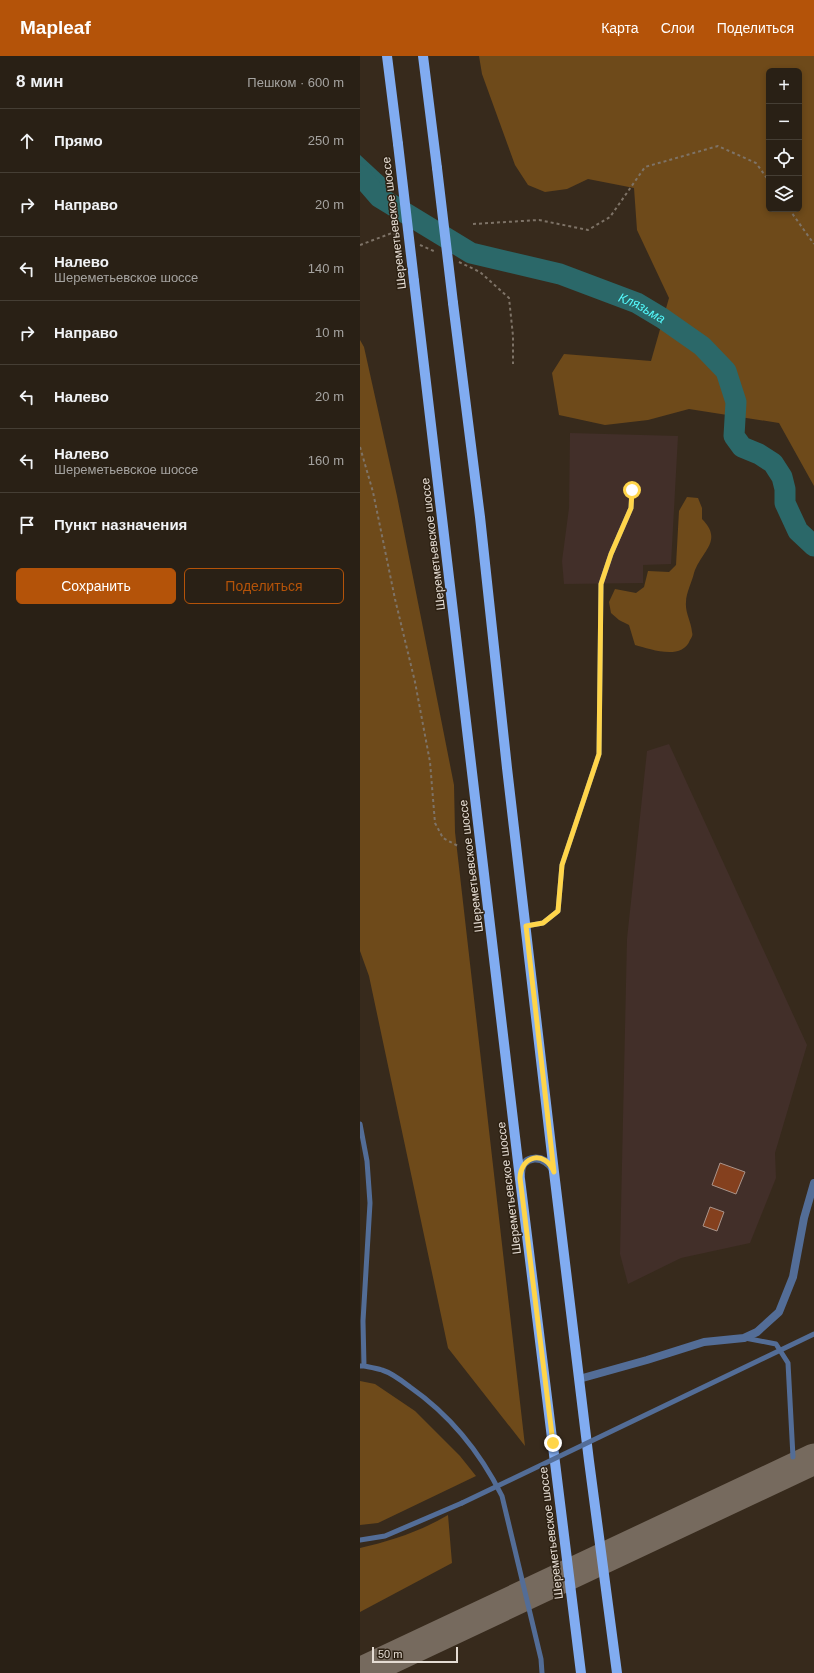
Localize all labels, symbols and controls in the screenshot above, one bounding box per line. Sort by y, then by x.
text: Mapleaf [20,17,91,38]
text: Карта [601,20,639,36]
text: Слои [661,20,695,36]
text: Поделиться [717,20,794,36]
map controls [766,68,802,212]
button: + [766,68,802,104]
text: 8 мин [16,72,63,91]
text: Пешком · 600 m [247,75,344,90]
button: − [766,104,802,140]
icon: ahead [16,130,38,152]
text: Прямо [54,132,103,149]
text: 250 m [308,133,344,148]
button: locate [766,140,802,176]
street label: Шереметьевское шоссе [379,156,409,290]
button: layers [766,176,802,212]
icon: right [16,194,38,216]
text: Направо [54,196,118,213]
text: 20 m [315,197,344,212]
text: Налево [54,253,109,270]
icon: left [16,258,38,280]
text: 140 m [308,261,344,276]
text: Шереметьевское шоссе [54,270,198,285]
water label: Клязьма [617,289,668,326]
icon: right [16,322,38,344]
text: Направо [54,324,118,341]
text: 10 m [315,325,344,340]
icon: left [16,386,38,408]
text: Налево [54,388,109,405]
text: 20 m [315,389,344,404]
text: Налево [54,445,109,462]
icon: left [16,450,38,472]
text: 160 m [308,453,344,468]
text: Шереметьевское шоссе [54,462,198,477]
street label: Шереметьевское шоссе [418,477,448,611]
route start [623,481,641,499]
icon: arrive [16,514,38,536]
text: Пункт назначения [54,516,187,533]
button: Сохранить [16,568,176,604]
button: Поделиться [184,568,344,604]
street label: Шереметьевское шоссе [456,799,486,933]
street label: Шереметьевское шоссе [494,1121,524,1255]
route end [544,1434,562,1452]
street label: Шереметьевское шоссе [536,1466,566,1600]
scale bar [372,1645,458,1664]
text: 50 m [378,1648,402,1660]

